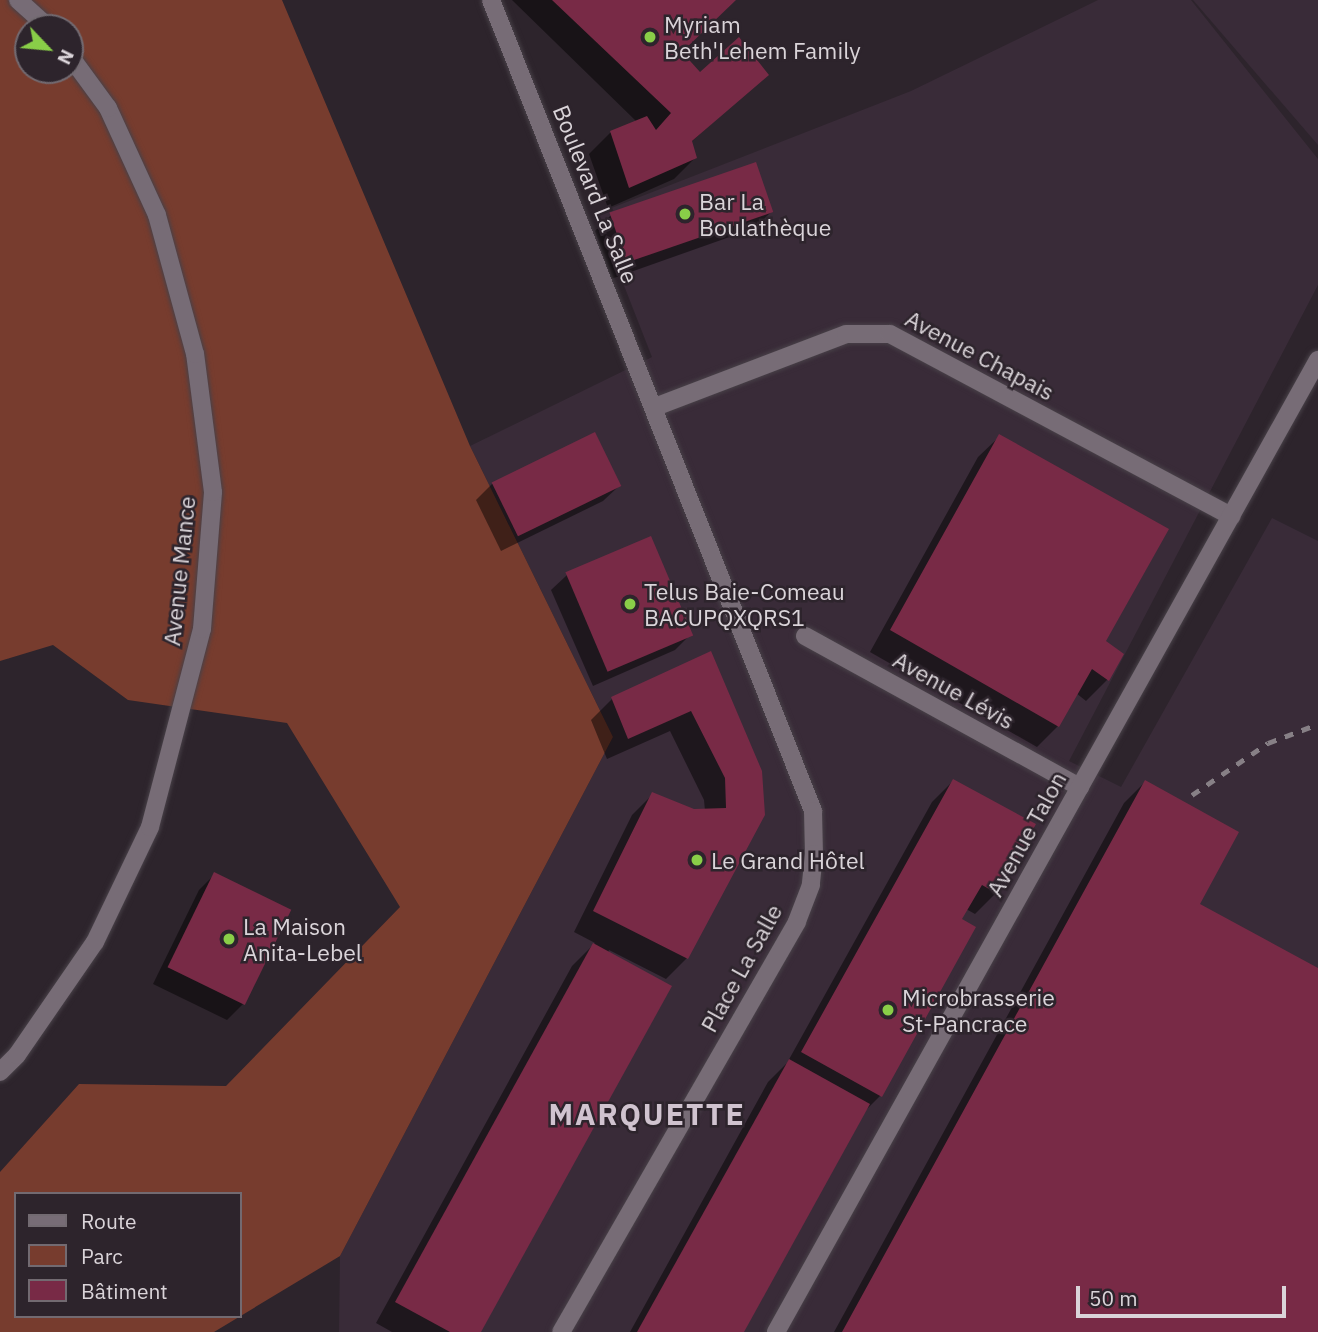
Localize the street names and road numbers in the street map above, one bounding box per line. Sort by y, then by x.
street label: Boulevard La Salle [548,101,644,287]
street label: Avenue Chapais [901,304,1059,406]
street label: Avenue Mance [157,495,201,647]
street label: Avenue Lévis [889,645,1019,735]
street label: Avenue Talon [980,767,1072,901]
street label: Place La Salle [695,899,787,1037]

